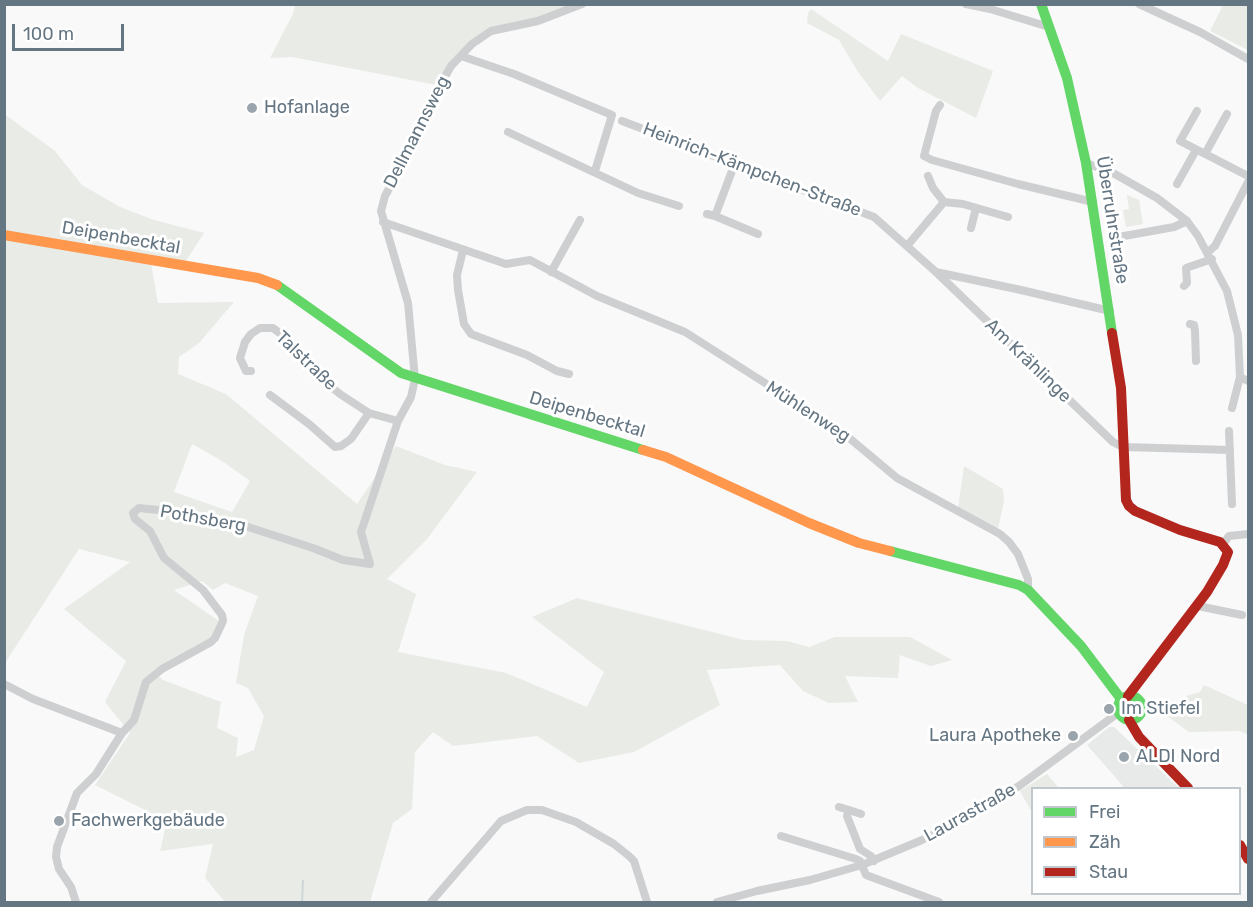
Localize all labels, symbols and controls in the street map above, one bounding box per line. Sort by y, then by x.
scale bar [15,12,128,50]
text: 100 m [23,23,74,45]
street label: Dellmannsweg [379,72,455,192]
place label: Hofanlage [264,97,350,119]
marker: Hofanlage [245,101,259,115]
street label: Heinrich-Kämpchen-Straße [640,118,864,222]
street label: Überruhrstraße [1091,154,1133,286]
street label: Deipenbecktal [60,217,182,259]
street label: Am Krählinge [980,315,1076,407]
street label: Talstraße [271,327,341,395]
street label: Mühlenweg [762,377,854,447]
street label: Deipenbecktal [527,387,647,443]
street label: Pothsberg [158,501,248,537]
place label: Im Stiefel [1121,698,1200,720]
marker: Im Stiefel [1102,702,1116,716]
place label: Laura Apotheke [929,725,1061,747]
marker: Laura Apotheke [1066,729,1080,743]
place label: ALDI Nord [1136,746,1220,768]
marker: ALDI Nord [1117,750,1131,764]
street label: Laurastraße [921,779,1019,847]
legend [1031,787,1241,895]
text: Frei [1089,801,1120,823]
place label: Fachwerkgebäude [71,810,225,832]
marker: Fachwerkgebäude [52,814,66,828]
text: Zäh [1089,831,1121,853]
text: Stau [1089,861,1128,883]

